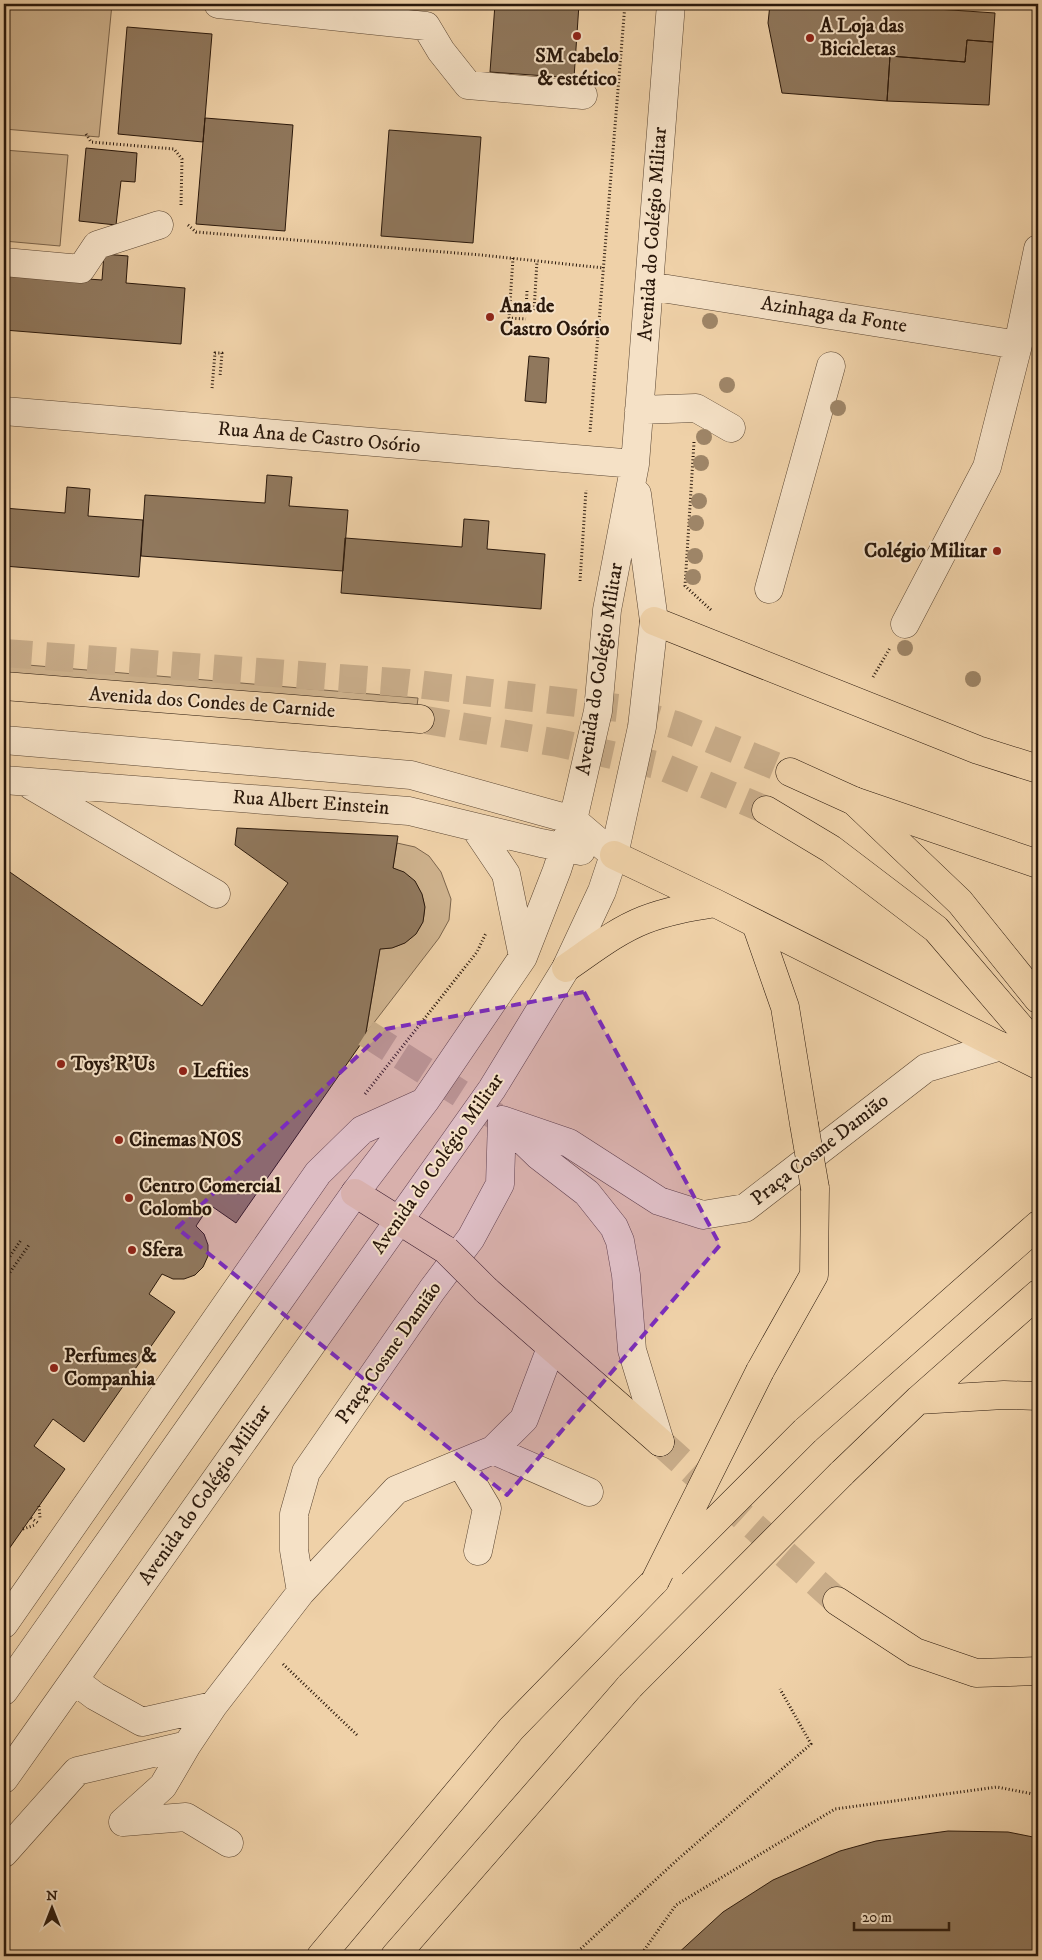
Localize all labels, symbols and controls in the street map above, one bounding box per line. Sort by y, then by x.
place label: A Loja das Bicicletas [819,14,904,62]
marker: SM cabelo & estético [571,30,583,42]
marker: A Loja das Bicicletas [804,32,816,44]
place label: SM cabelo & estético [535,44,619,92]
street label: Avenida do Colégio Militar [633,125,673,342]
street label: Azinhaga da Fonte [759,291,909,339]
place label: Ana de Castro Osório [499,294,609,342]
marker: Ana de Castro Osório [484,311,496,323]
street label: Rua Ana de Castro Osório [217,417,421,459]
place label: Colégio Militar [864,539,988,564]
marker: Colégio Militar [991,545,1003,557]
street label: Avenida do Colégio Militar [571,560,629,777]
street label: Avenida dos Condes de Carnide [88,682,336,724]
street label: Rua Albert Einstein [232,785,391,821]
place label: Toys'R'Us [70,1052,155,1077]
marker: Toys'R'Us [55,1058,67,1070]
place label: Lefties [193,1059,249,1084]
marker: Lefties [177,1065,189,1077]
street label: Avenida do Colégio Militar [366,1068,510,1259]
street label: Praça Cosme Damião [746,1088,894,1212]
place label: Cinemas NOS [129,1128,241,1153]
marker: Cinemas NOS [113,1134,125,1146]
place label: Centro Comercial Colombo [139,1174,282,1222]
marker: Centro Comercial Colombo [123,1192,135,1204]
place label: Sfera [142,1238,184,1263]
marker: Sfera [126,1244,138,1256]
street label: Praça Cosme Damião [331,1277,447,1429]
place label: Perfumes & Companhia [64,1344,157,1392]
marker: Perfumes & Companhia [48,1362,60,1374]
street label: Avenida do Colégio Militar [133,1399,277,1590]
north arrow [28,1882,78,1932]
text: N [46,1887,58,1905]
scale bar [854,1900,950,1932]
text: 20 m [862,1908,892,1927]

